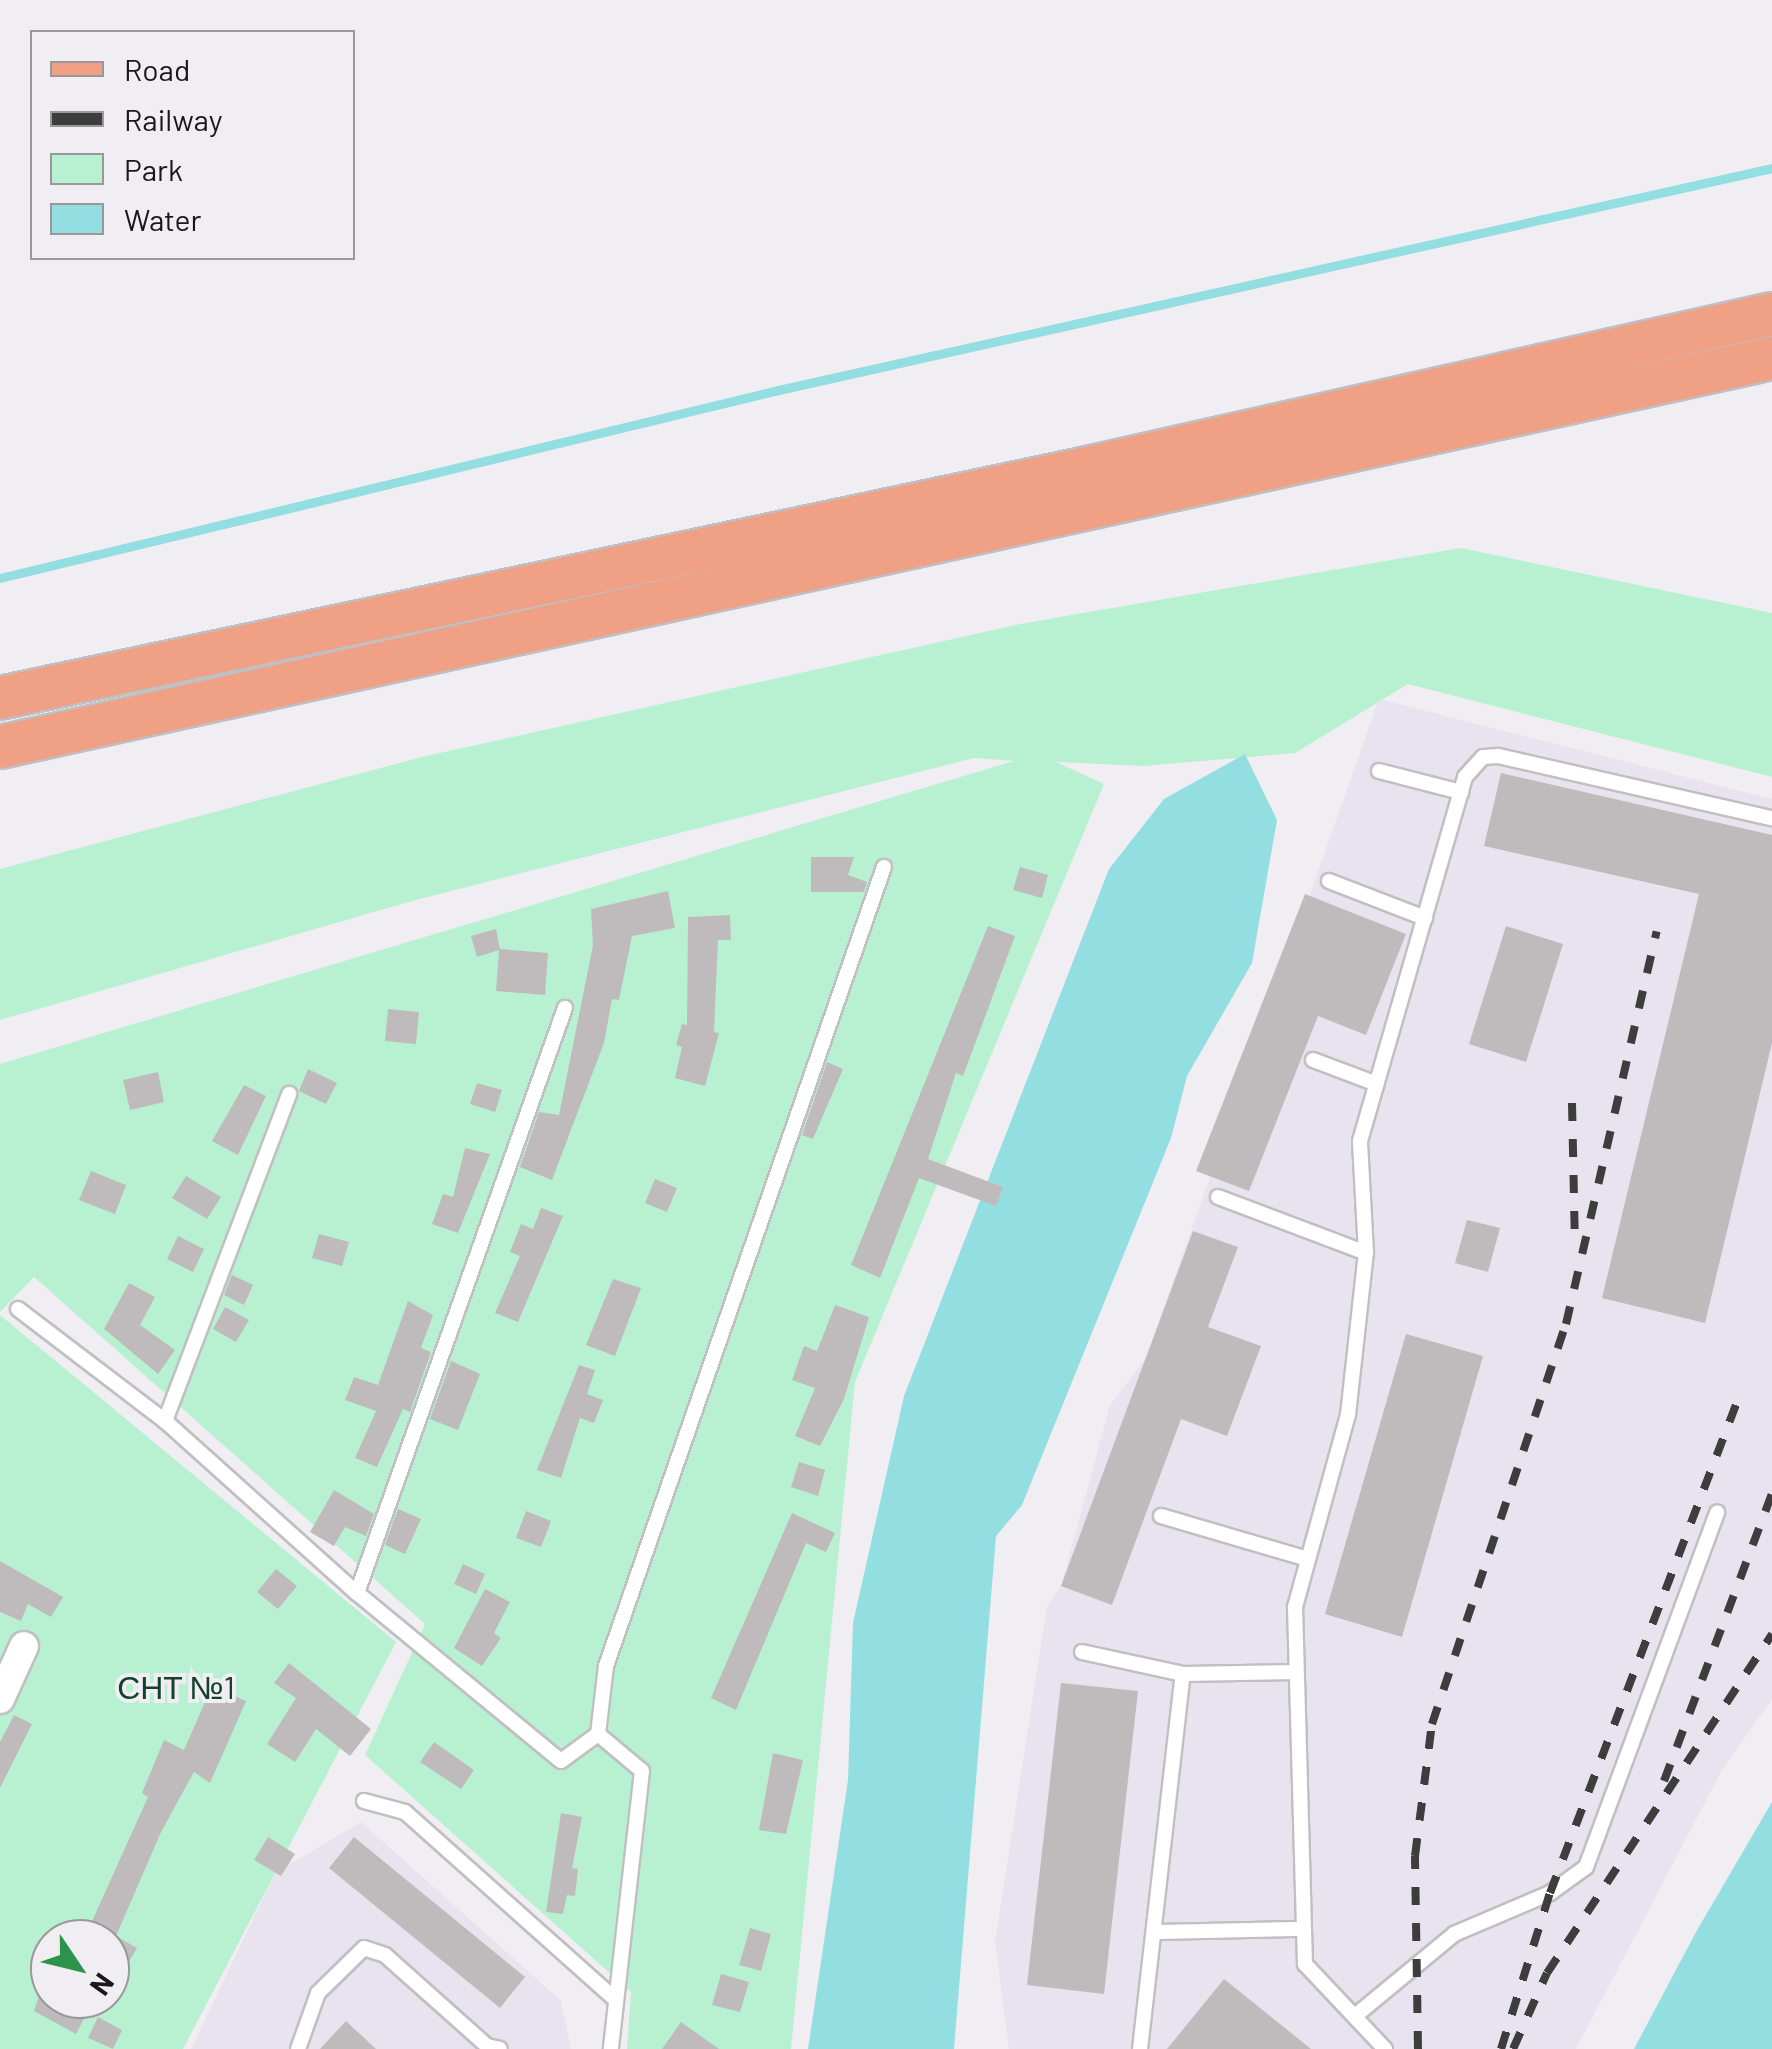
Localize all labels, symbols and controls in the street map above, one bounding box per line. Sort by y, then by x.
legend [30,30,355,260]
text: Road [124,51,190,87]
text: Railway [124,101,223,137]
text: Park [124,151,183,187]
text: Water [124,201,202,237]
park label: СНТ №1 [117,1667,235,1705]
north arrow [30,1919,130,2019]
text: N [84,1968,122,2002]

